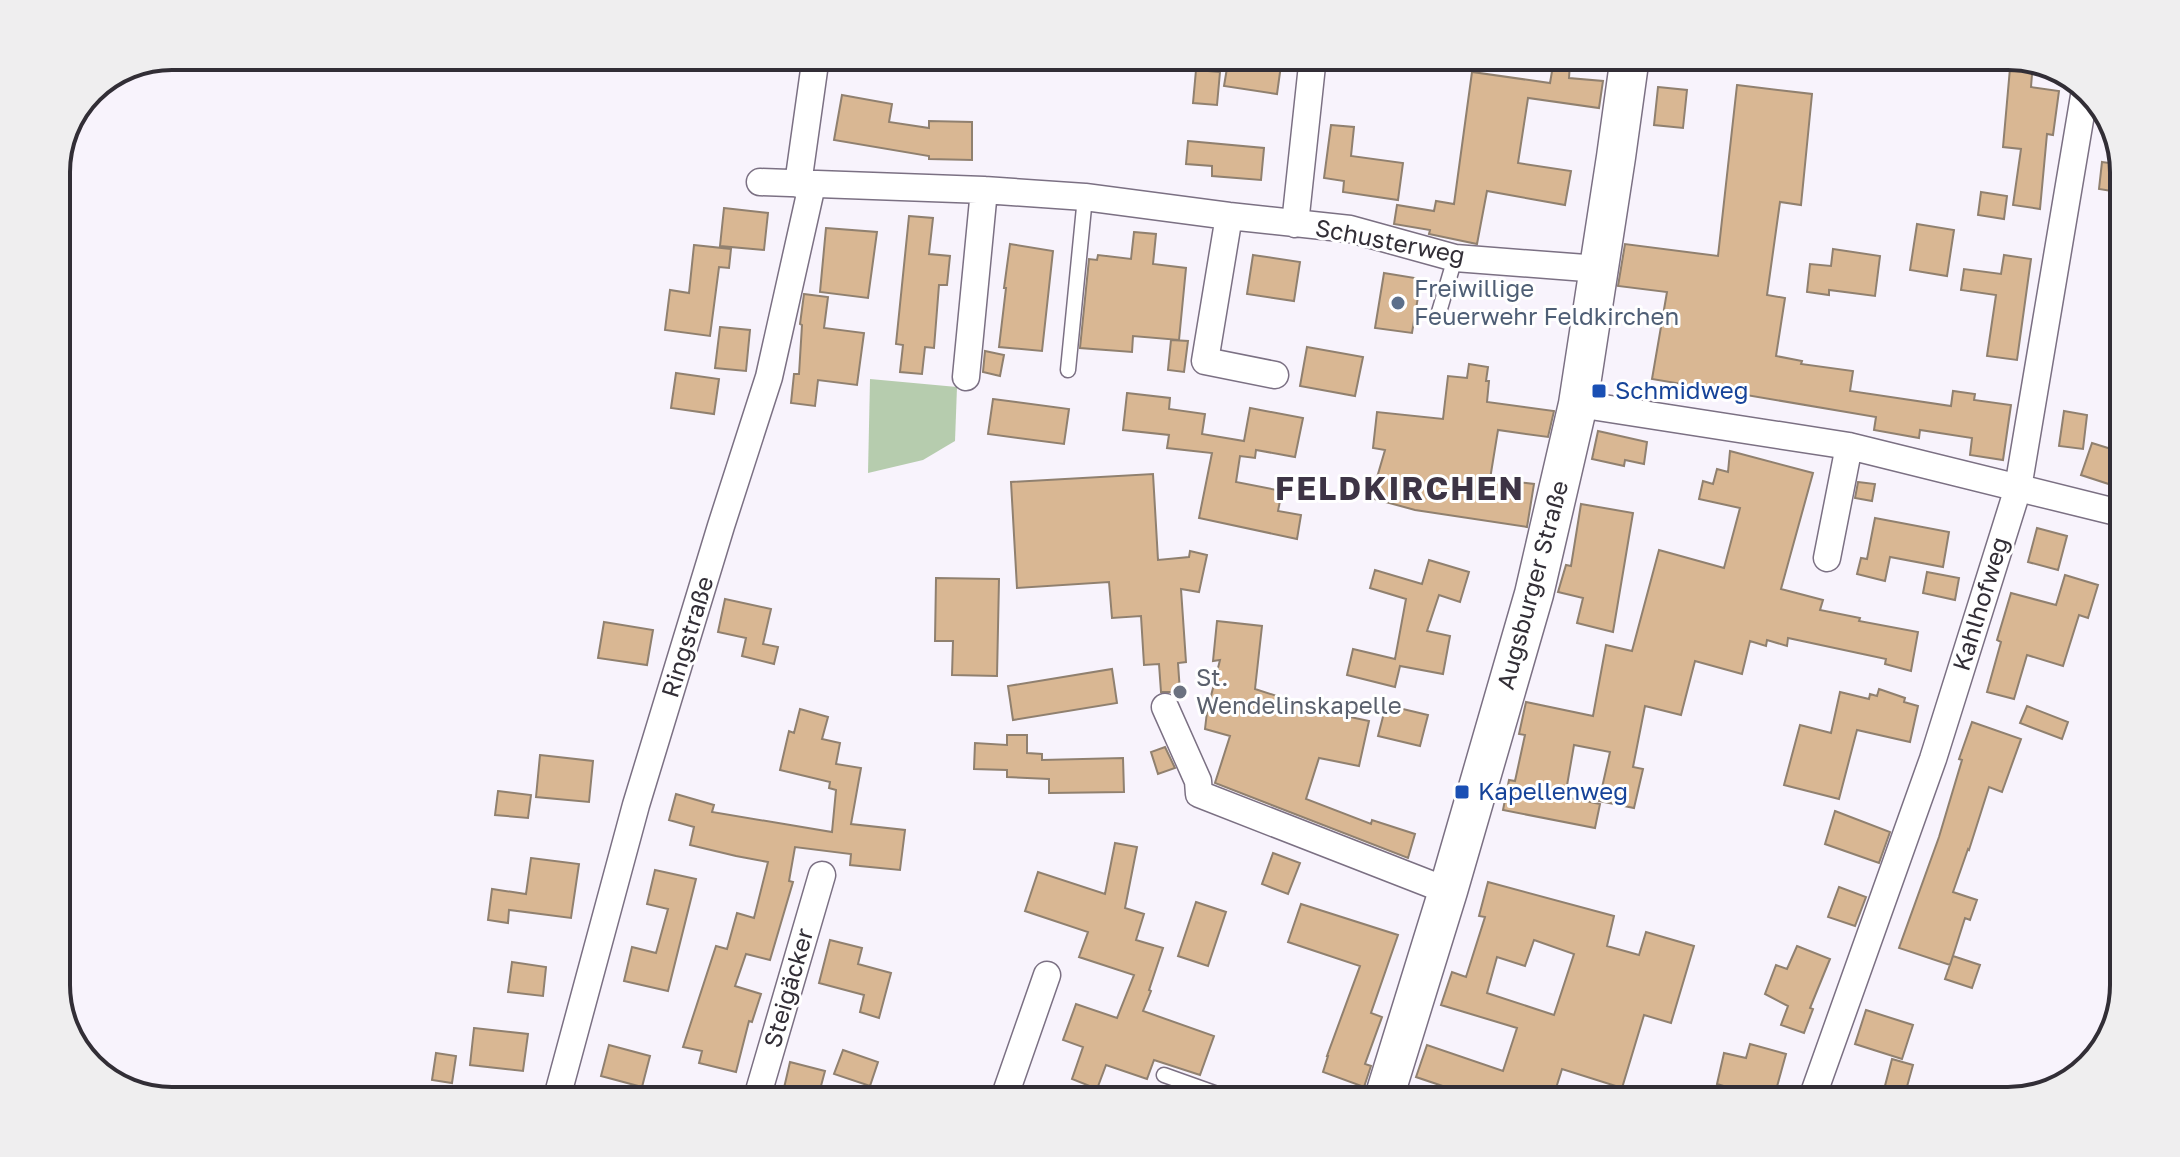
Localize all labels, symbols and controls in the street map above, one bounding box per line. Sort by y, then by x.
street label: Schusterweg [1313,212,1468,269]
place label: Freiwillige Feuerwehr Feldkirchen [1414,273,1679,330]
marker: Freiwillige Feuerwehr Feldkirchen [1389,294,1407,312]
place label: Schmidweg [1615,375,1749,404]
marker: Schmidweg [1590,382,1608,400]
district label: FELDKIRCHEN [1275,469,1525,507]
street label: Augsburger Straße [1490,477,1573,692]
street label: Kahlhofweg [1945,533,2014,674]
street label: Ringstraße [654,572,719,701]
place label: St. Wendelinskapelle [1196,662,1402,719]
marker: St. Wendelinskapelle [1171,683,1189,701]
place label: Kapellenweg [1478,776,1628,805]
marker: Kapellenweg [1453,783,1471,801]
street label: Steigäcker [757,925,818,1051]

